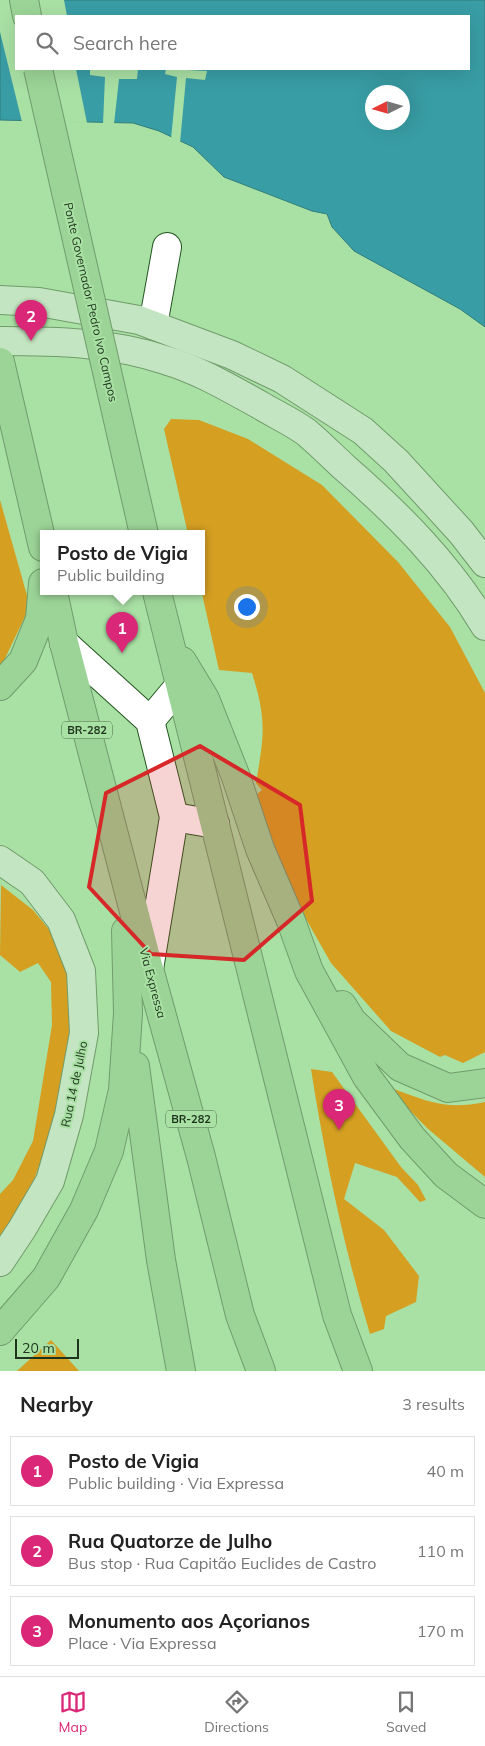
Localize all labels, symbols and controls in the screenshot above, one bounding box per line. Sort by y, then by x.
search box [15,15,470,70]
icon: search [33,29,61,57]
text: Search here [73,31,177,55]
north arrow [365,85,410,130]
street label: Ponte Governador Pedro Ivo Campos [61,201,121,403]
pin: 2 [15,300,47,341]
popup [40,530,205,595]
text: Posto de Vigia [57,541,188,565]
text: Public building [57,565,165,585]
your location [234,594,260,620]
pin: 1 [106,612,138,653]
road number: BR-282 [62,722,112,738]
street label: Via Expressa [136,946,170,1020]
street label: Rua 14 de Julho [58,1039,90,1128]
pin: 3 [323,1089,355,1130]
road number: BR-282 [166,1110,216,1128]
scale bar [15,1336,79,1359]
text: 20 m [22,1339,55,1357]
text: Nearby [20,1391,93,1417]
text: 3 results [402,1394,465,1414]
text: Posto de Vigia [68,1449,199,1473]
text: 1 [32,1461,42,1481]
text: 40 m [427,1461,464,1481]
text: Public building · Via Expressa [68,1473,284,1493]
text: Rua Quatorze de Julho [68,1529,272,1553]
text: 2 [32,1541,42,1561]
text: 110 m [417,1541,464,1561]
text: Bus stop · Rua Capitão Euclides de Castro [68,1553,376,1573]
text: Monumento aos Açorianos [68,1609,310,1633]
text: 3 [32,1621,42,1641]
text: 170 m [417,1621,464,1641]
text: Place · Via Expressa [68,1633,217,1653]
tab: Map [59,1688,87,1736]
tab: Directions [204,1688,269,1736]
tab: Saved [386,1688,426,1736]

